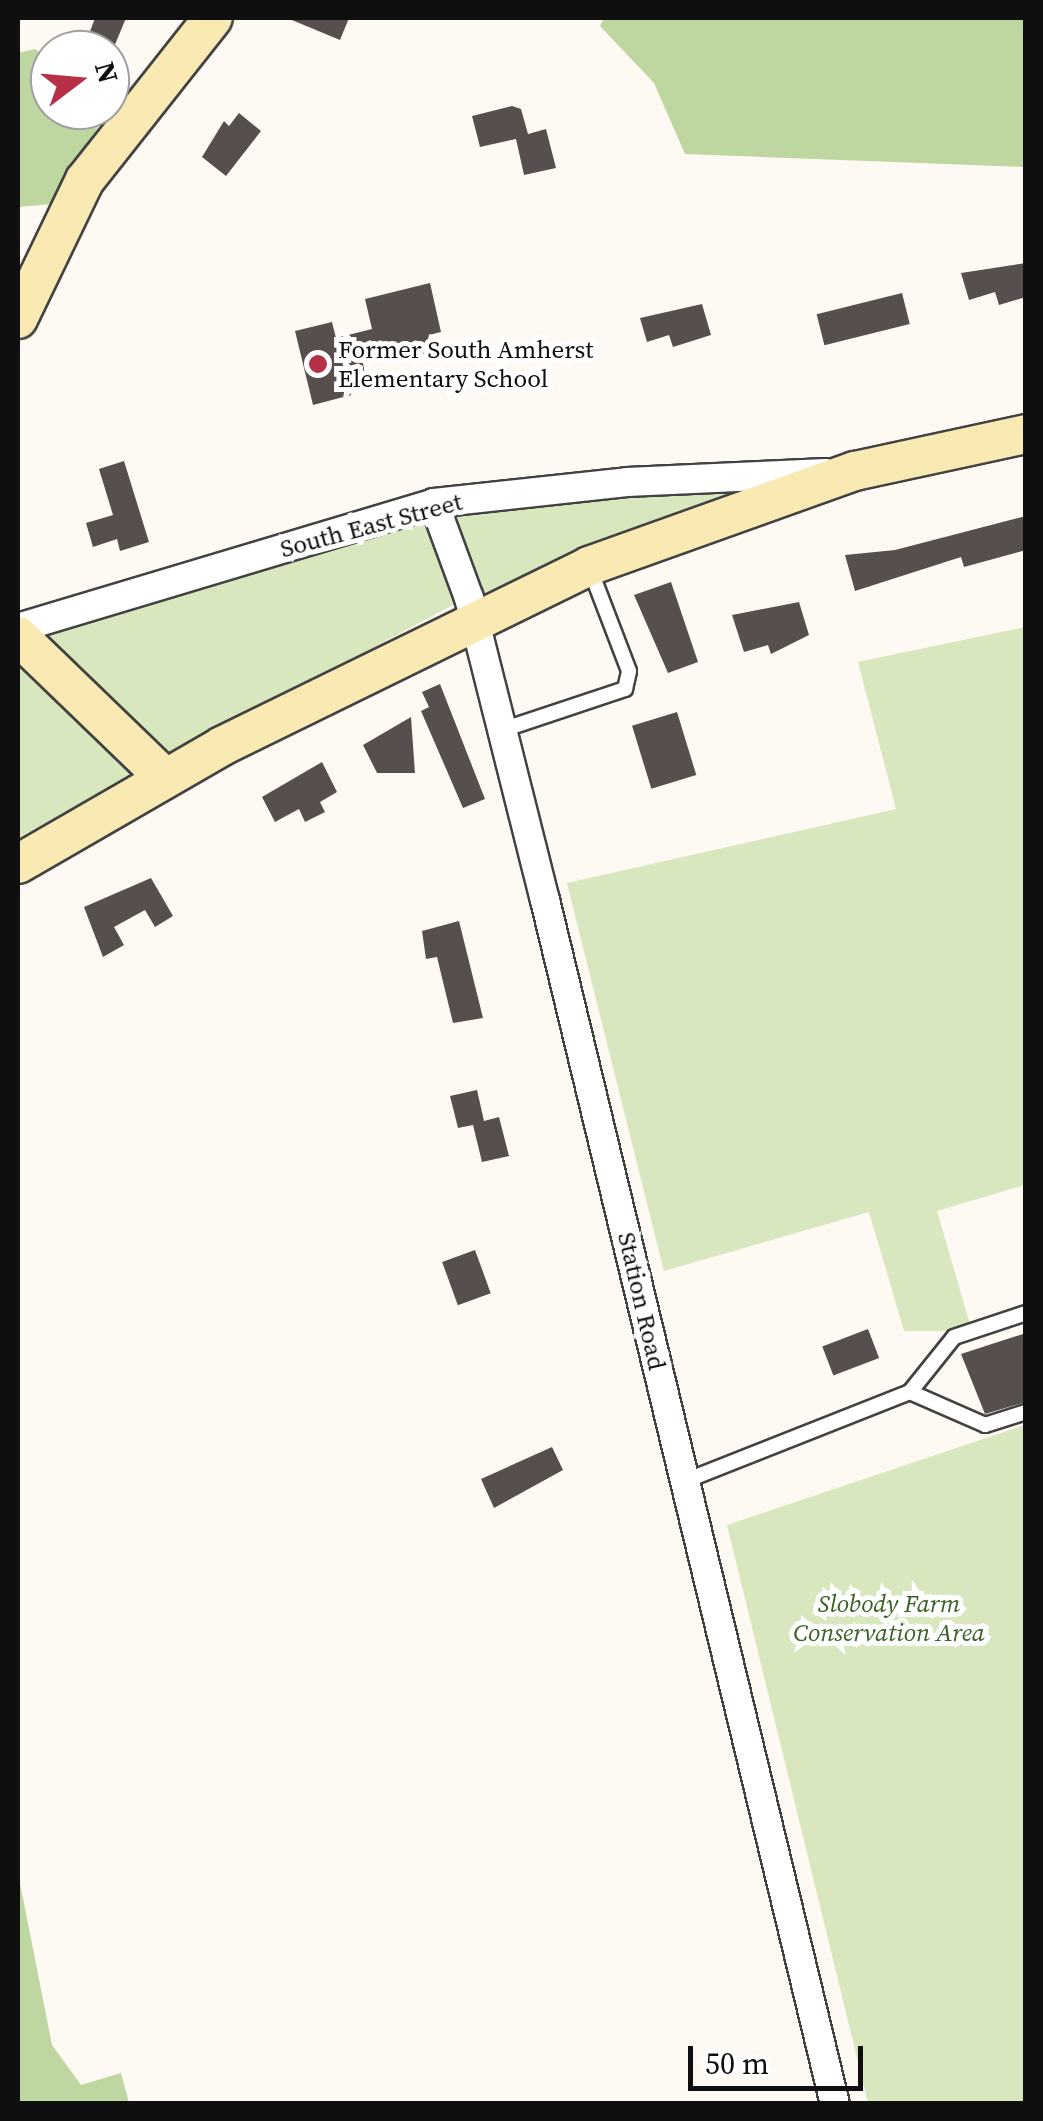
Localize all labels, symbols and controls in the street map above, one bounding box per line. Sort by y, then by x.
north arrow [30,30,130,130]
text: N [86,57,128,87]
place label: Former South Amherst Elementary School [338,335,593,394]
marker: Former South Amherst Elementary School [307,353,329,375]
street label: South East Street [277,486,465,564]
street label: Station Road [612,1229,672,1373]
park label: Slobody Farm Conservation Area [793,1589,985,1648]
scale bar [693,2026,868,2088]
text: 50 m [705,2043,769,2084]

